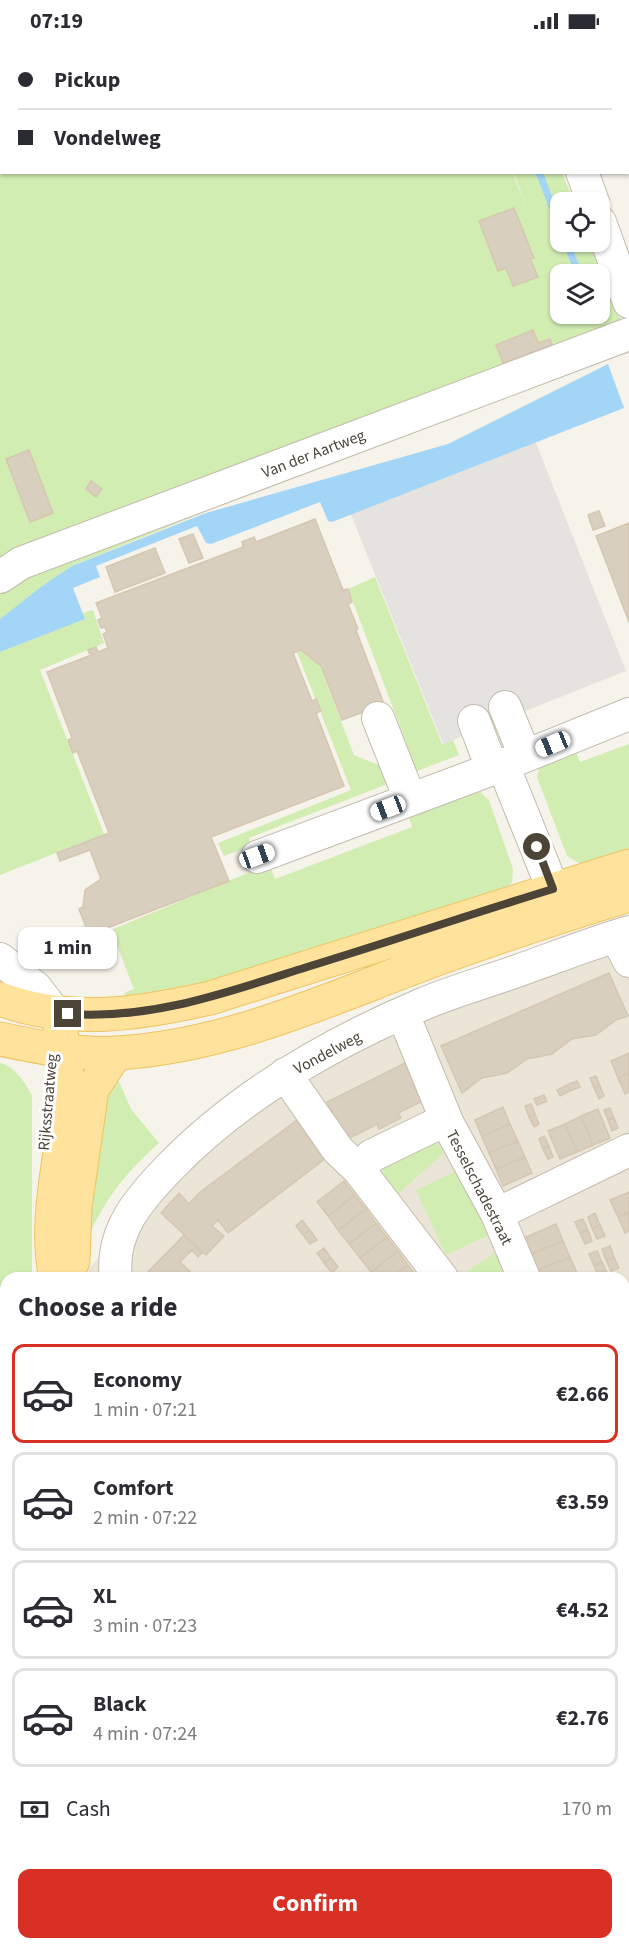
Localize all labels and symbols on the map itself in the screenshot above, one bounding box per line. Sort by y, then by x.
street label: Van der Aartweg [259,424,368,484]
car [533,729,573,759]
car [368,793,408,823]
route start [523,833,550,860]
car [237,841,277,871]
callout: 1 min [19,927,118,969]
route end [54,1000,81,1027]
street label: Vondelweg [290,1026,365,1080]
street label: Rijksstraatweg [33,1053,63,1151]
street label: Tesselschadestraat [441,1126,518,1249]

